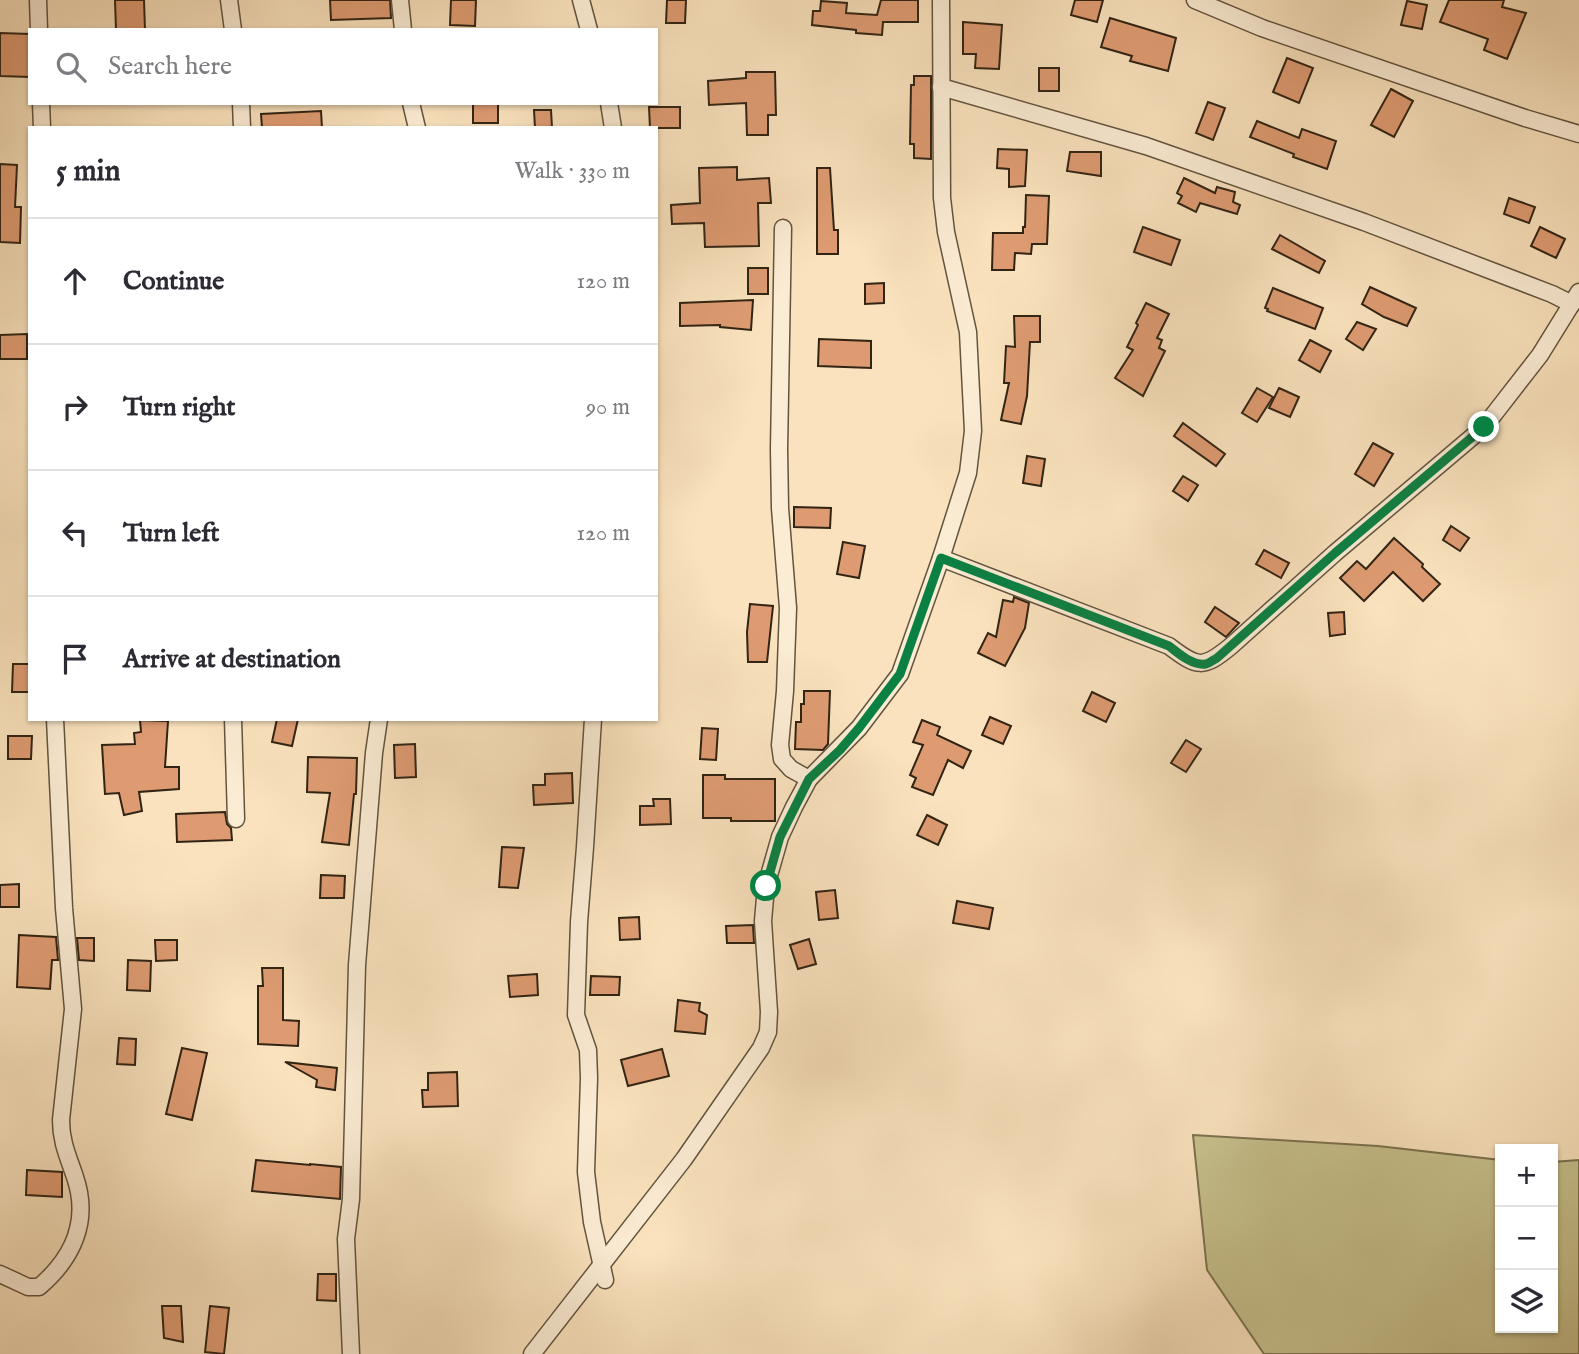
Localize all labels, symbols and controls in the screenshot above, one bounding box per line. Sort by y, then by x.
search box [28,28,658,105]
icon: search [52,48,90,86]
text: Search here [108,50,232,83]
text: 5 min [56,153,121,191]
text: Walk · 330 m [515,157,630,186]
icon: ahead [56,262,94,300]
text: Continue [123,265,224,298]
text: 120 m [577,267,630,296]
icon: right [56,388,94,426]
text: Turn right [123,391,236,424]
text: 90 m [586,393,630,422]
route end [1468,411,1499,442]
icon: left [56,514,94,552]
text: Turn left [123,517,220,550]
text: 120 m [577,519,630,548]
icon: arrive [56,640,94,678]
text: Arrive at destination [123,643,341,676]
route start [750,870,781,901]
map controls [1495,1144,1558,1333]
button: + [1495,1144,1558,1207]
button: − [1495,1207,1558,1270]
button: layers [1495,1270,1558,1333]

